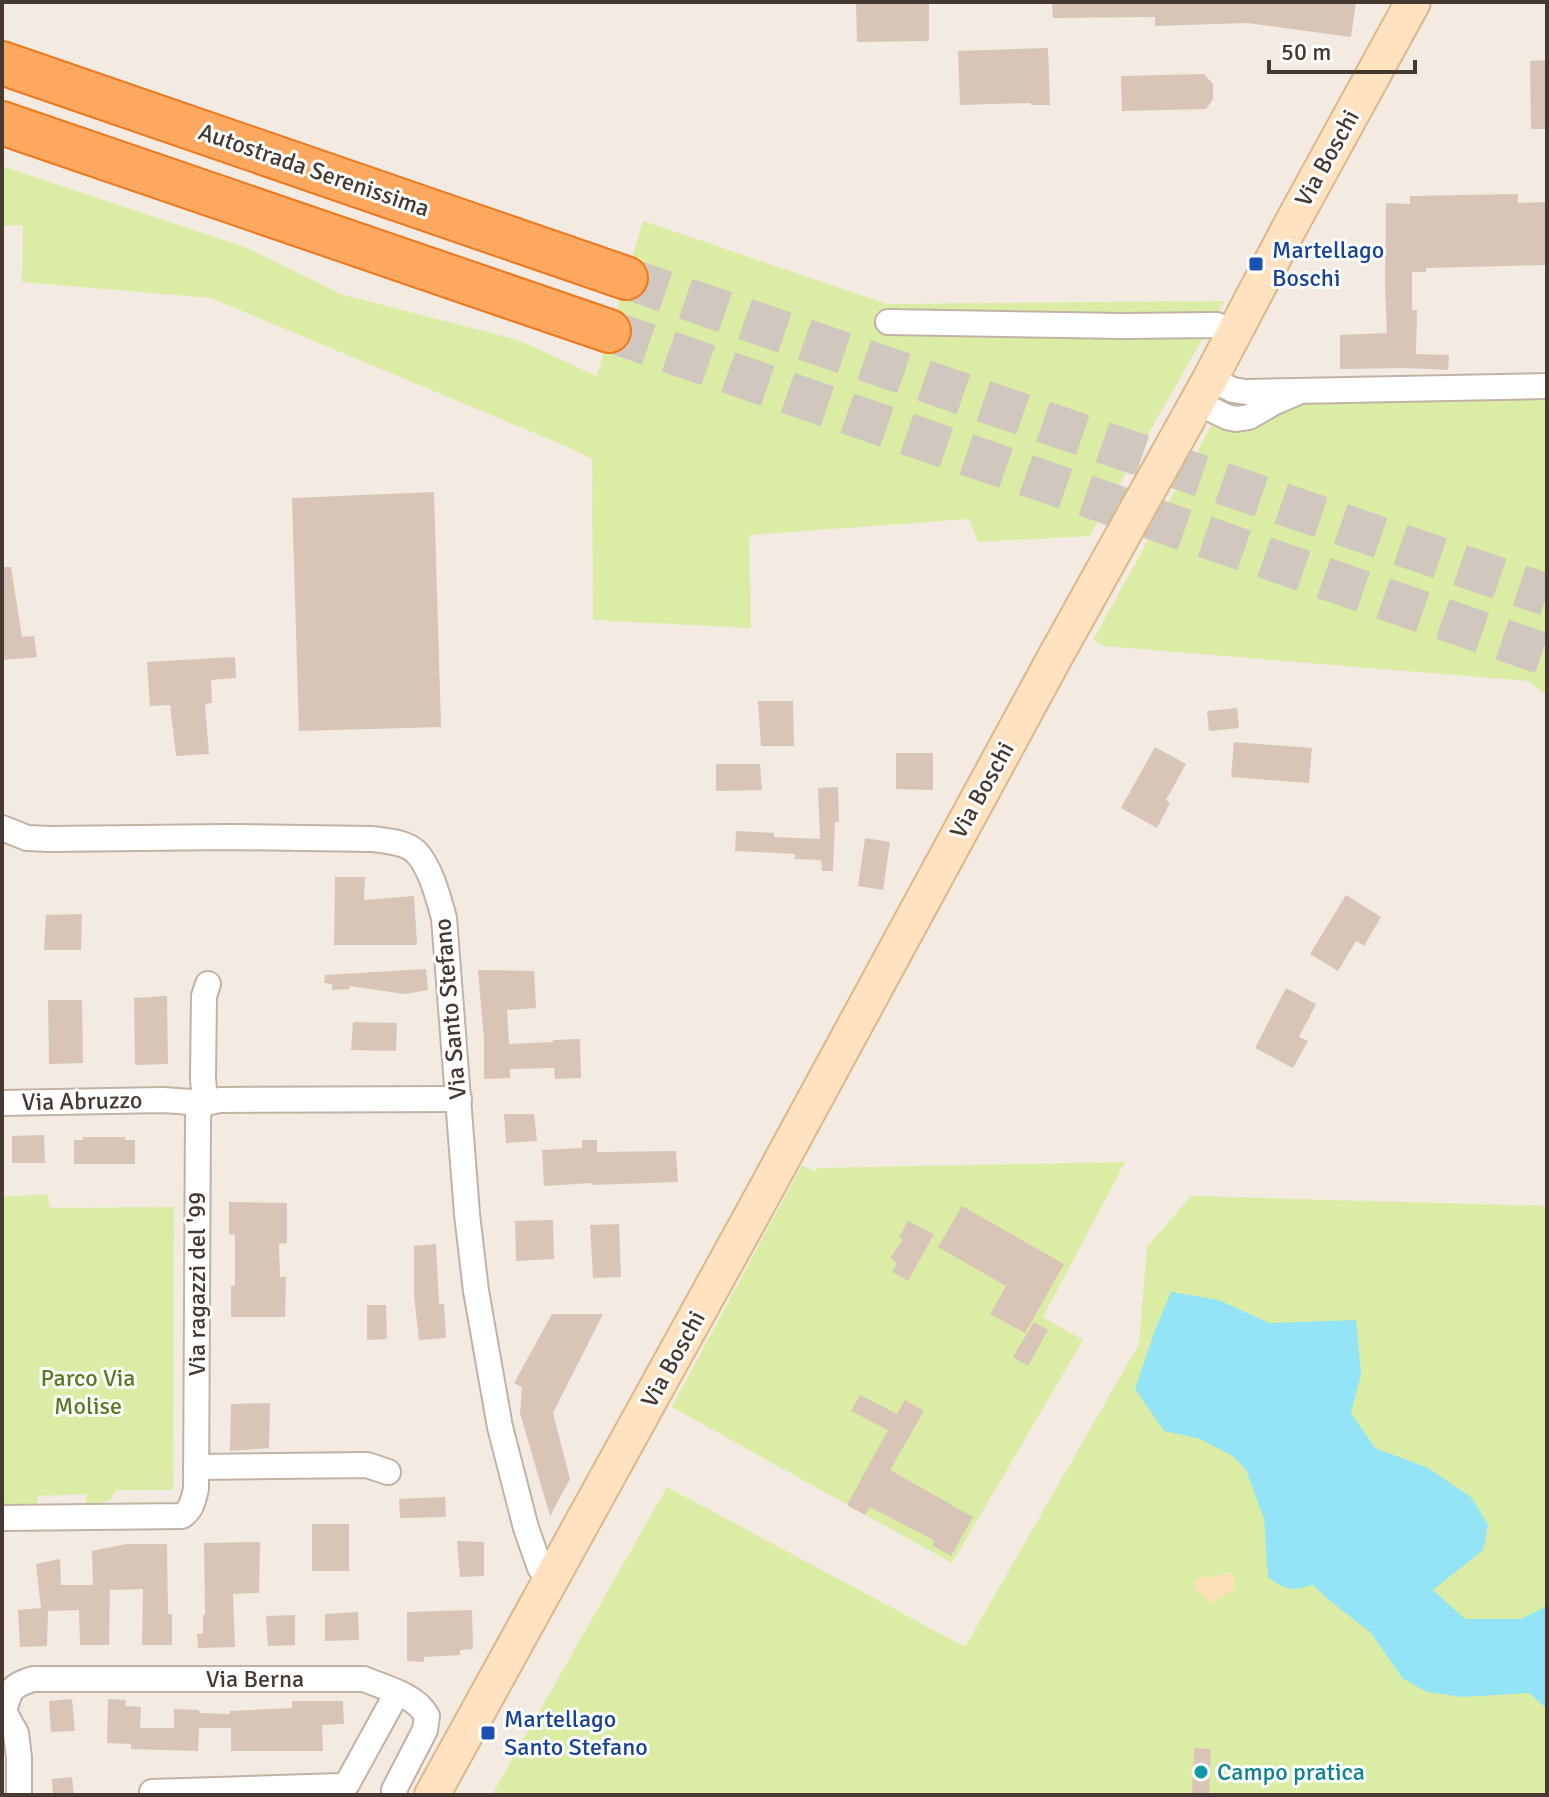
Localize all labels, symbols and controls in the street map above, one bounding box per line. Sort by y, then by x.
scale bar [1269,24,1415,74]
text: 50 m [1281,37,1331,67]
street label: Via Boschi [1288,104,1366,212]
street label: Autostrada Serenissima [195,116,433,224]
place label: Martellago Boschi [1272,235,1384,293]
marker: Martellago Boschi [1247,255,1265,273]
street label: Via Boschi [943,736,1021,844]
street label: Via Santo Stefano [427,917,473,1101]
street label: Via Abruzzo [21,1085,143,1117]
street label: Via ragazzi del '99 [182,1192,212,1376]
street label: Via Boschi [634,1305,712,1413]
park label: Parco Via Molise [40,1363,136,1421]
street label: Via Berna [206,1664,304,1694]
place label: Martellago Santo Stefano [504,1704,648,1762]
marker: Martellago Santo Stefano [479,1724,497,1742]
place label: Campo pratica [1217,1757,1365,1787]
marker: Campo pratica [1192,1763,1210,1781]

